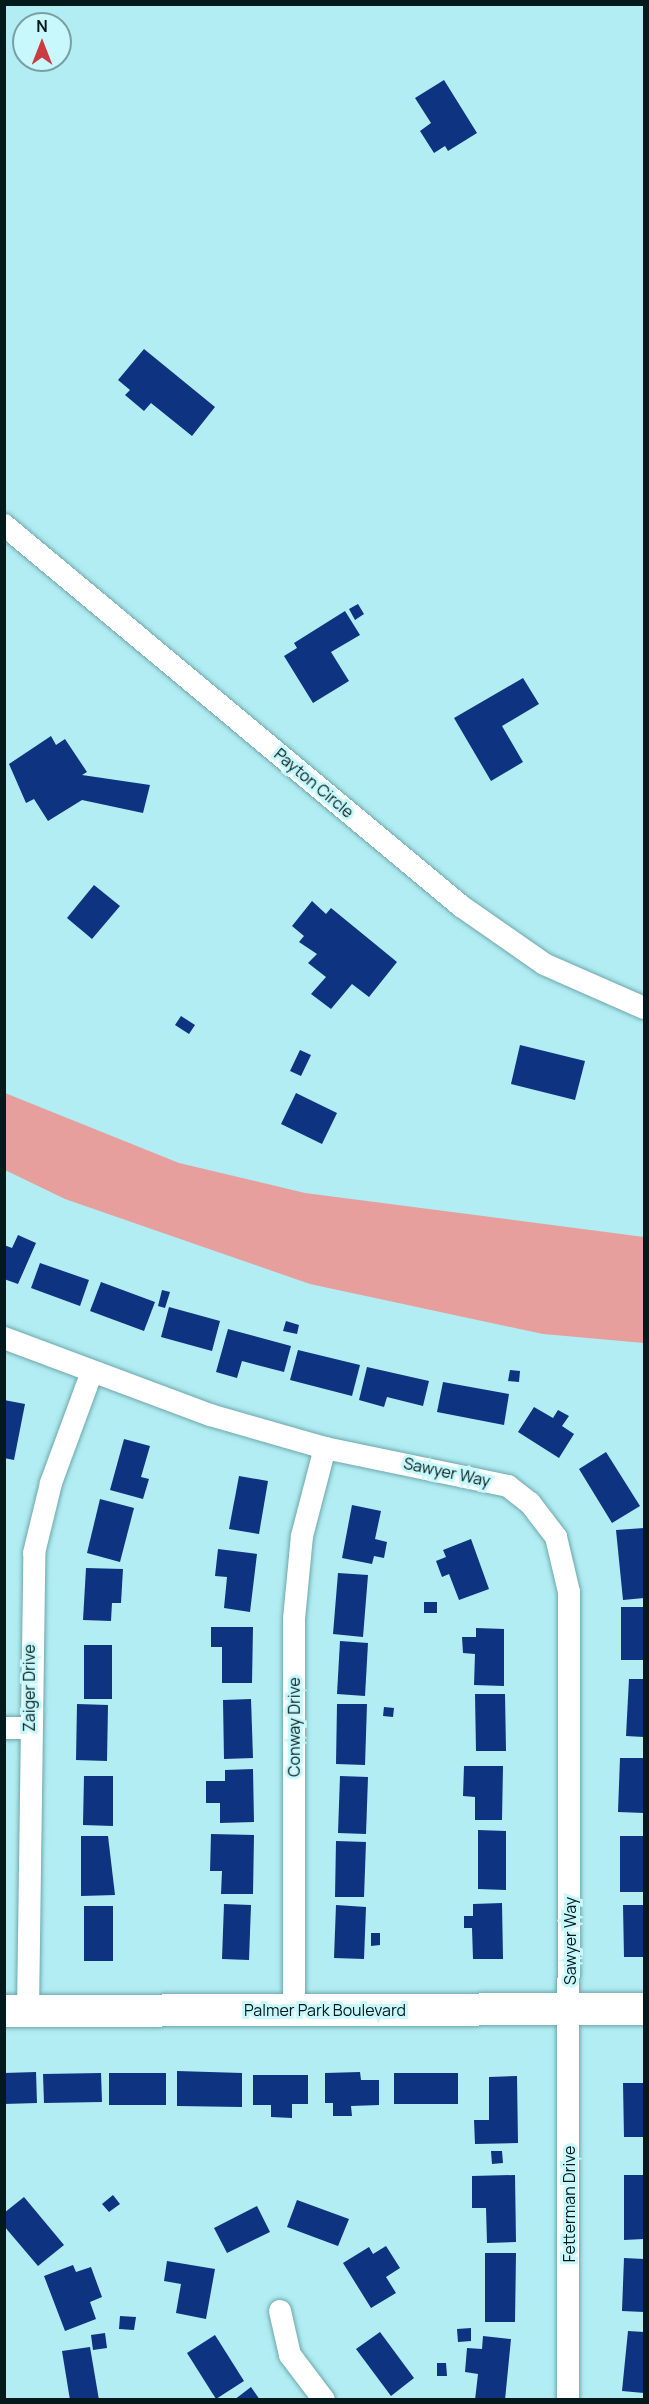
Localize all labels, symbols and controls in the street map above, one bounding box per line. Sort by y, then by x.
north arrow [12,12,72,72]
text: N [36,15,48,37]
street label: Payton Circle [270,744,358,822]
street label: Sawyer Way [402,1453,492,1491]
street label: Zaiger Drive [19,1644,39,1732]
street label: Conway Drive [284,1677,304,1777]
street label: Sawyer Way [560,1897,580,1985]
street label: Palmer Park Boulevard [244,2000,406,2020]
street label: Fetterman Drive [559,2146,579,2262]

